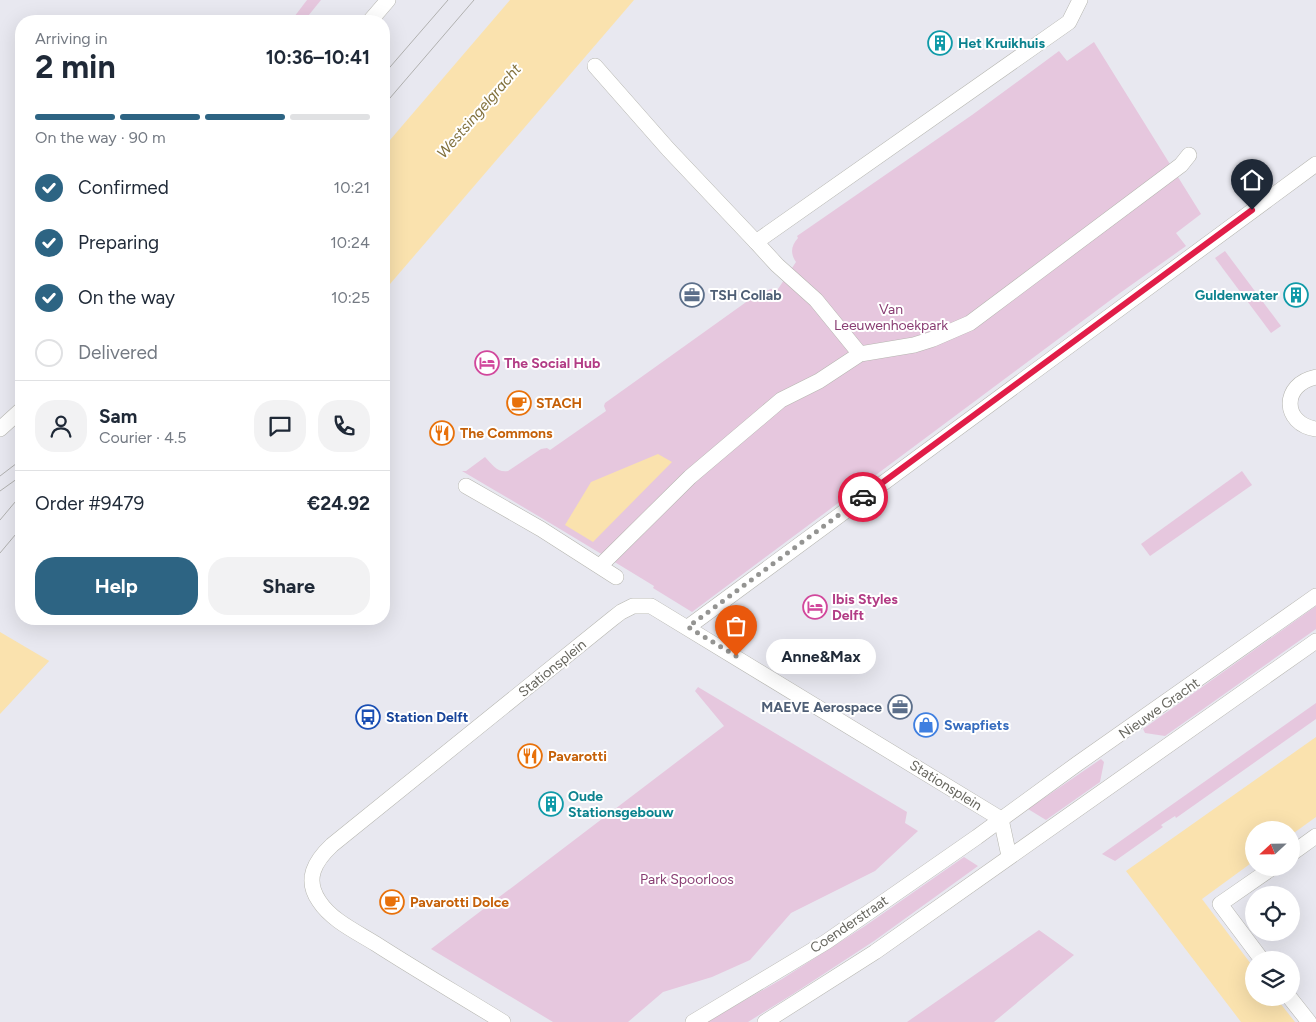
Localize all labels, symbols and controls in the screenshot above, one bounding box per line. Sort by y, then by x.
text: Arriving in [35,29,107,48]
building icon: Het Kruikhuis [927,30,953,56]
place label: Het Kruikhuis [958,35,1045,52]
text: 10:36–10:41 [266,46,370,69]
text: 2 min [35,48,116,86]
water label: Westsingelgracht [433,60,525,162]
text: On the way · 90 m [35,128,166,147]
pin [1231,159,1273,210]
icon: home [1238,166,1266,194]
icon: check [35,174,63,202]
text: Confirmed [78,176,169,199]
text: 10:21 [334,178,370,197]
icon: check [35,229,63,257]
text: Preparing [78,231,159,254]
text: 10:24 [330,233,370,252]
office icon: TSH Collab [679,282,705,308]
building icon: Guldenwater [1283,282,1309,308]
icon: check [35,284,63,312]
text: On the way [78,286,175,309]
place label: TSH Collab [710,287,781,304]
place label: Guldenwater [1195,287,1279,304]
text: 10:25 [331,288,370,307]
park label: Van Leeuwenhoekpark [834,301,948,334]
text: Delivered [78,341,158,364]
hotel icon: The Social Hub [474,350,500,376]
place label: The Social Hub [504,355,600,372]
cafe icon: STACH [506,390,532,416]
place label: STACH [536,395,582,412]
button: person [35,400,87,452]
button: chat [254,400,306,452]
button: phone [318,400,370,452]
text: Sam [99,405,137,428]
restaurant icon: The Commons [429,420,455,446]
place label: The Commons [460,425,553,442]
text: Courier · 4.5 [99,428,186,447]
courier [838,472,888,522]
icon: car [849,483,877,511]
text: Order #9479 [35,492,144,515]
text: €24.92 [307,492,370,515]
button: Help [35,557,198,615]
button: Share [208,557,370,615]
place label: Ibis Styles Delft [832,591,898,624]
hotel icon: Ibis Styles Delft [802,594,828,620]
pin [715,605,757,656]
icon: bag [722,612,750,640]
street label: Stationsplein [515,636,590,701]
callout: Anne&Max [766,638,876,674]
text: Anne&Max [781,647,861,666]
street label: Nieuwe Gracht [1116,674,1203,743]
office icon: MAEVE Aerospace [887,694,913,720]
place label: MAEVE Aerospace [761,699,882,716]
bus stop icon: Station Delft [355,704,381,730]
place label: Station Delft [386,709,469,726]
shop icon: Swapfiets [913,712,939,738]
place label: Swapfiets [944,717,1009,734]
restaurant icon: Pavarotti [517,743,543,769]
place label: Pavarotti [548,748,607,765]
street label: Stationsplein [906,756,985,814]
place label: Oude Stationsgebouw [568,788,674,821]
building icon: Oude Stationsgebouw [538,791,564,817]
north arrow [1245,821,1300,876]
map controls [1245,821,1300,1006]
park label: Park Spoorloos [640,871,734,888]
button: locate [1245,886,1300,941]
cafe icon: Pavarotti Dolce [379,889,405,915]
street label: Coenderstraat [807,892,891,957]
place label: Pavarotti Dolce [410,894,509,911]
button: layers [1245,951,1300,1006]

